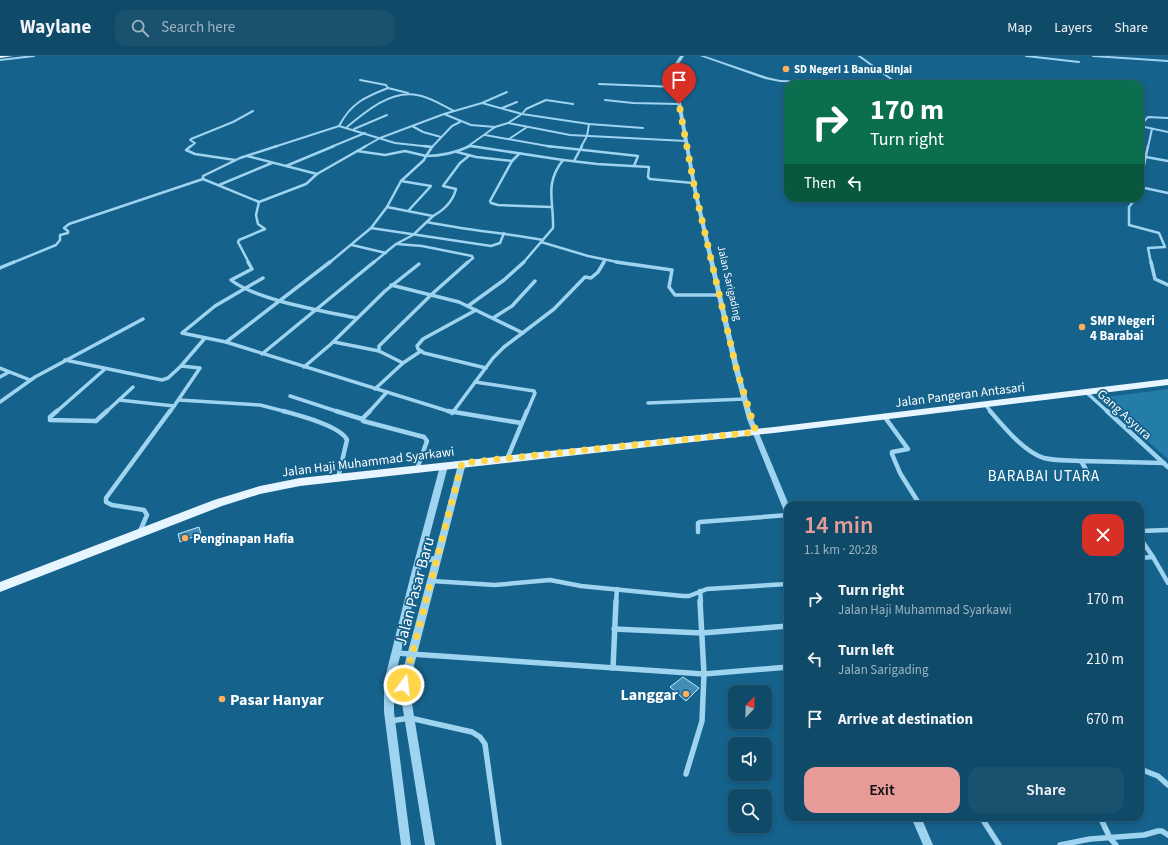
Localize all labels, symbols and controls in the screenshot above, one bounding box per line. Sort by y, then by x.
search box [115,10,395,46]
text: Waylane [20,14,91,41]
icon: search [129,17,151,39]
text: Search here [161,17,235,38]
text: Map [1007,18,1032,38]
text: Layers [1054,18,1092,38]
text: Share [1114,18,1148,38]
place label: SD Negeri 1 Banua Binjai [794,62,912,77]
pin [662,63,696,104]
marker: SD Negeri 1 Banua Binjai [781,64,791,74]
icon: arrive [668,69,690,91]
text: 170 m [870,90,944,130]
icon: right [804,96,856,148]
text: Turn right [870,127,944,152]
icon: left [844,172,866,194]
text: Then [804,173,836,194]
street label: Jalan Sarigading [714,244,746,323]
place label: SMP Negeri 4 Barabai [1090,312,1155,345]
marker: SMP Negeri 4 Barabai [1077,322,1087,332]
street label: Jalan Pangeran Antasari [894,378,1026,412]
street label: Gang Asyura [1093,385,1155,444]
street label: Jalan Haji Muhammad Syarkawi [281,442,455,482]
district label: BARABAI UTARA [988,466,1100,487]
text: 14 min [804,508,873,543]
button: close [1082,514,1124,556]
place label: Penginapan Hafia [193,530,294,548]
marker: Penginapan Hafia [180,533,190,543]
street label: Jalan Pasar Baru [390,535,440,648]
text: 1.1 km · 20:28 [804,541,878,559]
text: Turn right [838,580,904,601]
icon: right [804,588,826,610]
text: 170 m [1086,589,1124,610]
text: Jalan Haji Muhammad Syarkawi [838,601,1012,619]
text: Turn left [838,640,894,661]
icon: left [804,648,826,670]
text: 210 m [1086,649,1124,670]
text: Jalan Sarigading [838,661,929,679]
position arrow [383,664,425,706]
place label: Langgar [621,684,679,706]
north arrow [728,685,772,729]
map controls [728,685,772,833]
place label: Pasar Hanyar [230,689,324,711]
marker: Langgar [681,689,691,699]
marker: Pasar Hanyar [217,694,227,704]
icon: arrive [804,708,826,730]
text: Arrive at destination [838,709,973,730]
text: 670 m [1086,709,1124,730]
button: sound [728,737,772,781]
button: Exit [804,767,960,813]
button: Share [968,767,1124,813]
button: search [728,789,772,833]

